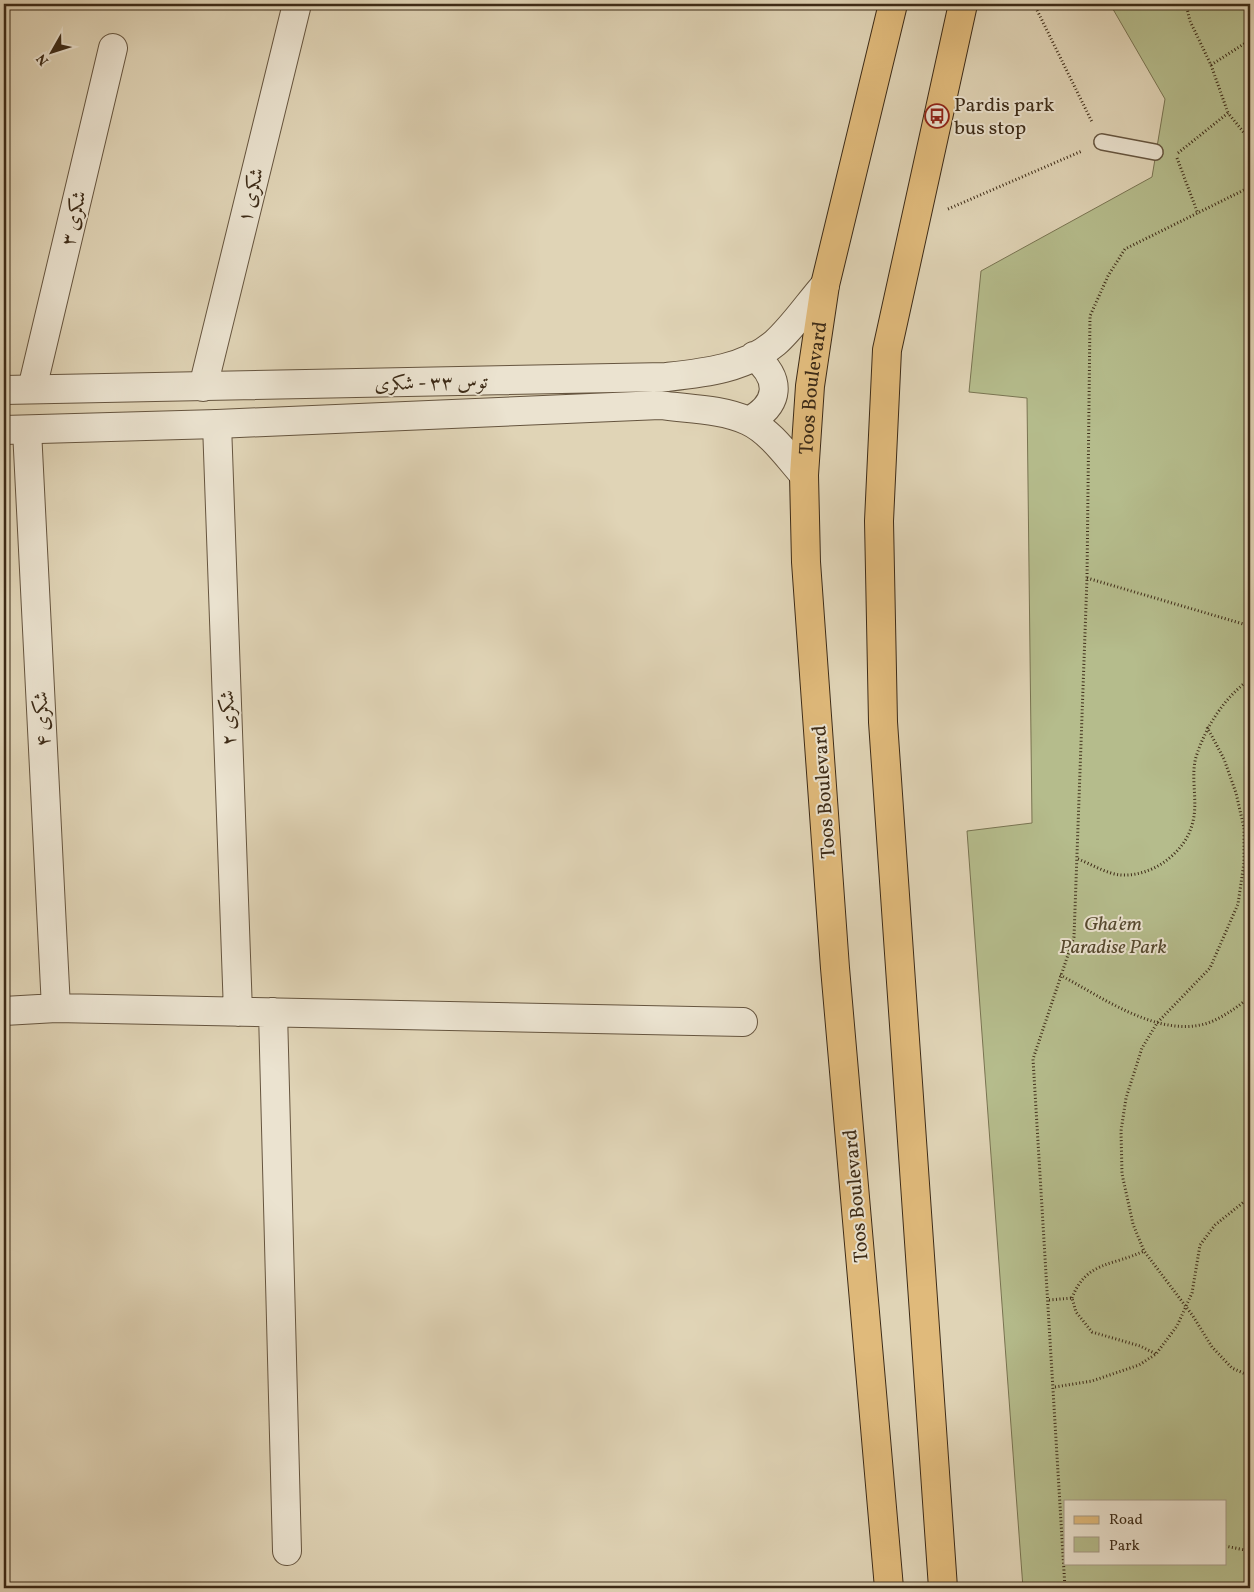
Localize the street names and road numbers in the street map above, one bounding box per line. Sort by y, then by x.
street label: شکری ۱ [232,165,272,226]
street label: شکری ۳ [55,188,95,249]
street label: Toos Boulevard [793,320,835,456]
street label: توس ۳۳ - شکری [374,369,488,399]
street label: شکری ۴ [28,690,58,747]
street label: شکری ۲ [214,690,244,746]
street label: Toos Boulevard [806,724,844,860]
street label: Toos Boulevard [837,1128,877,1264]

